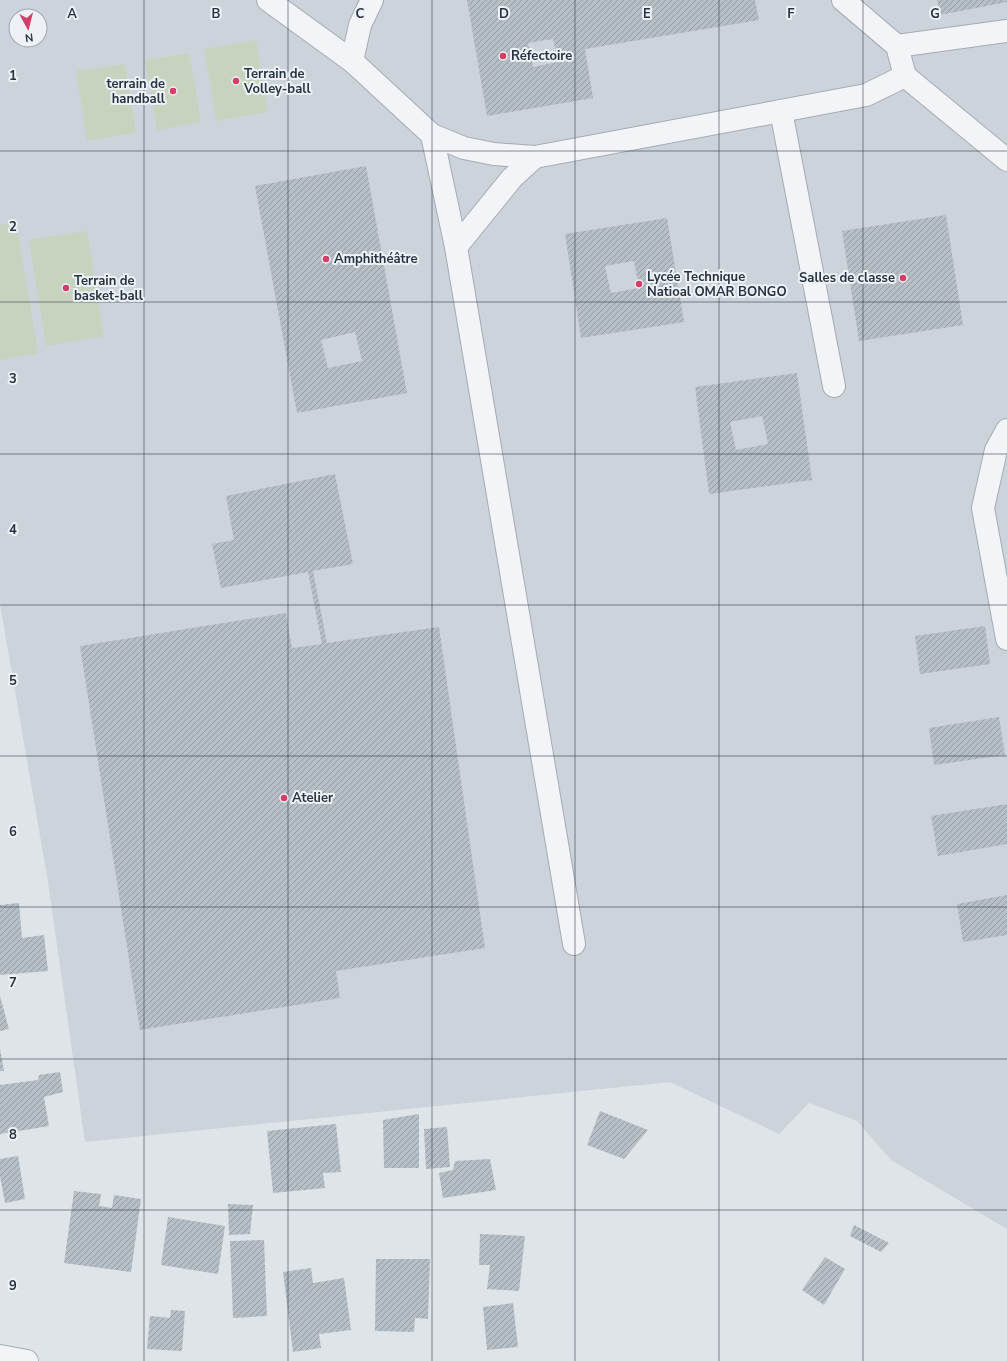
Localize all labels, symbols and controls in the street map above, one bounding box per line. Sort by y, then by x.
text: A [67,5,77,23]
text: B [212,5,221,23]
text: C [356,5,365,23]
text: D [499,5,509,23]
text: E [643,5,651,23]
text: F [787,5,795,23]
text: G [930,5,940,23]
north arrow [8,8,48,48]
text: N [24,29,34,45]
place label: Réfectoire [511,47,572,65]
marker: Réfectoire [498,51,508,61]
place label: Terrain de Volley-ball [243,65,311,98]
text: 1 [9,67,17,85]
place label: terrain de handball [107,75,166,108]
marker: Terrain de Volley-ball [231,76,241,86]
marker: terrain de handball [168,86,178,96]
text: 2 [9,218,17,236]
place label: Amphithéâtre [334,250,418,268]
marker: Amphithéâtre [321,254,331,264]
place label: Lycée Technique Natioal OMAR BONGO [647,268,787,301]
place label: Salles de classe [799,269,895,287]
place label: Terrain de basket-ball [74,272,144,305]
marker: Salles de classe [898,273,908,283]
marker: Lycée Technique Natioal OMAR BONGO [634,279,644,289]
marker: Terrain de basket-ball [61,283,71,293]
text: 3 [9,370,17,388]
text: 4 [9,521,17,539]
text: 5 [9,672,17,690]
place label: Atelier [292,789,334,807]
marker: Atelier [279,793,289,803]
text: 6 [9,823,17,841]
text: 7 [9,974,17,992]
text: 8 [9,1126,17,1144]
text: 9 [9,1277,17,1295]

